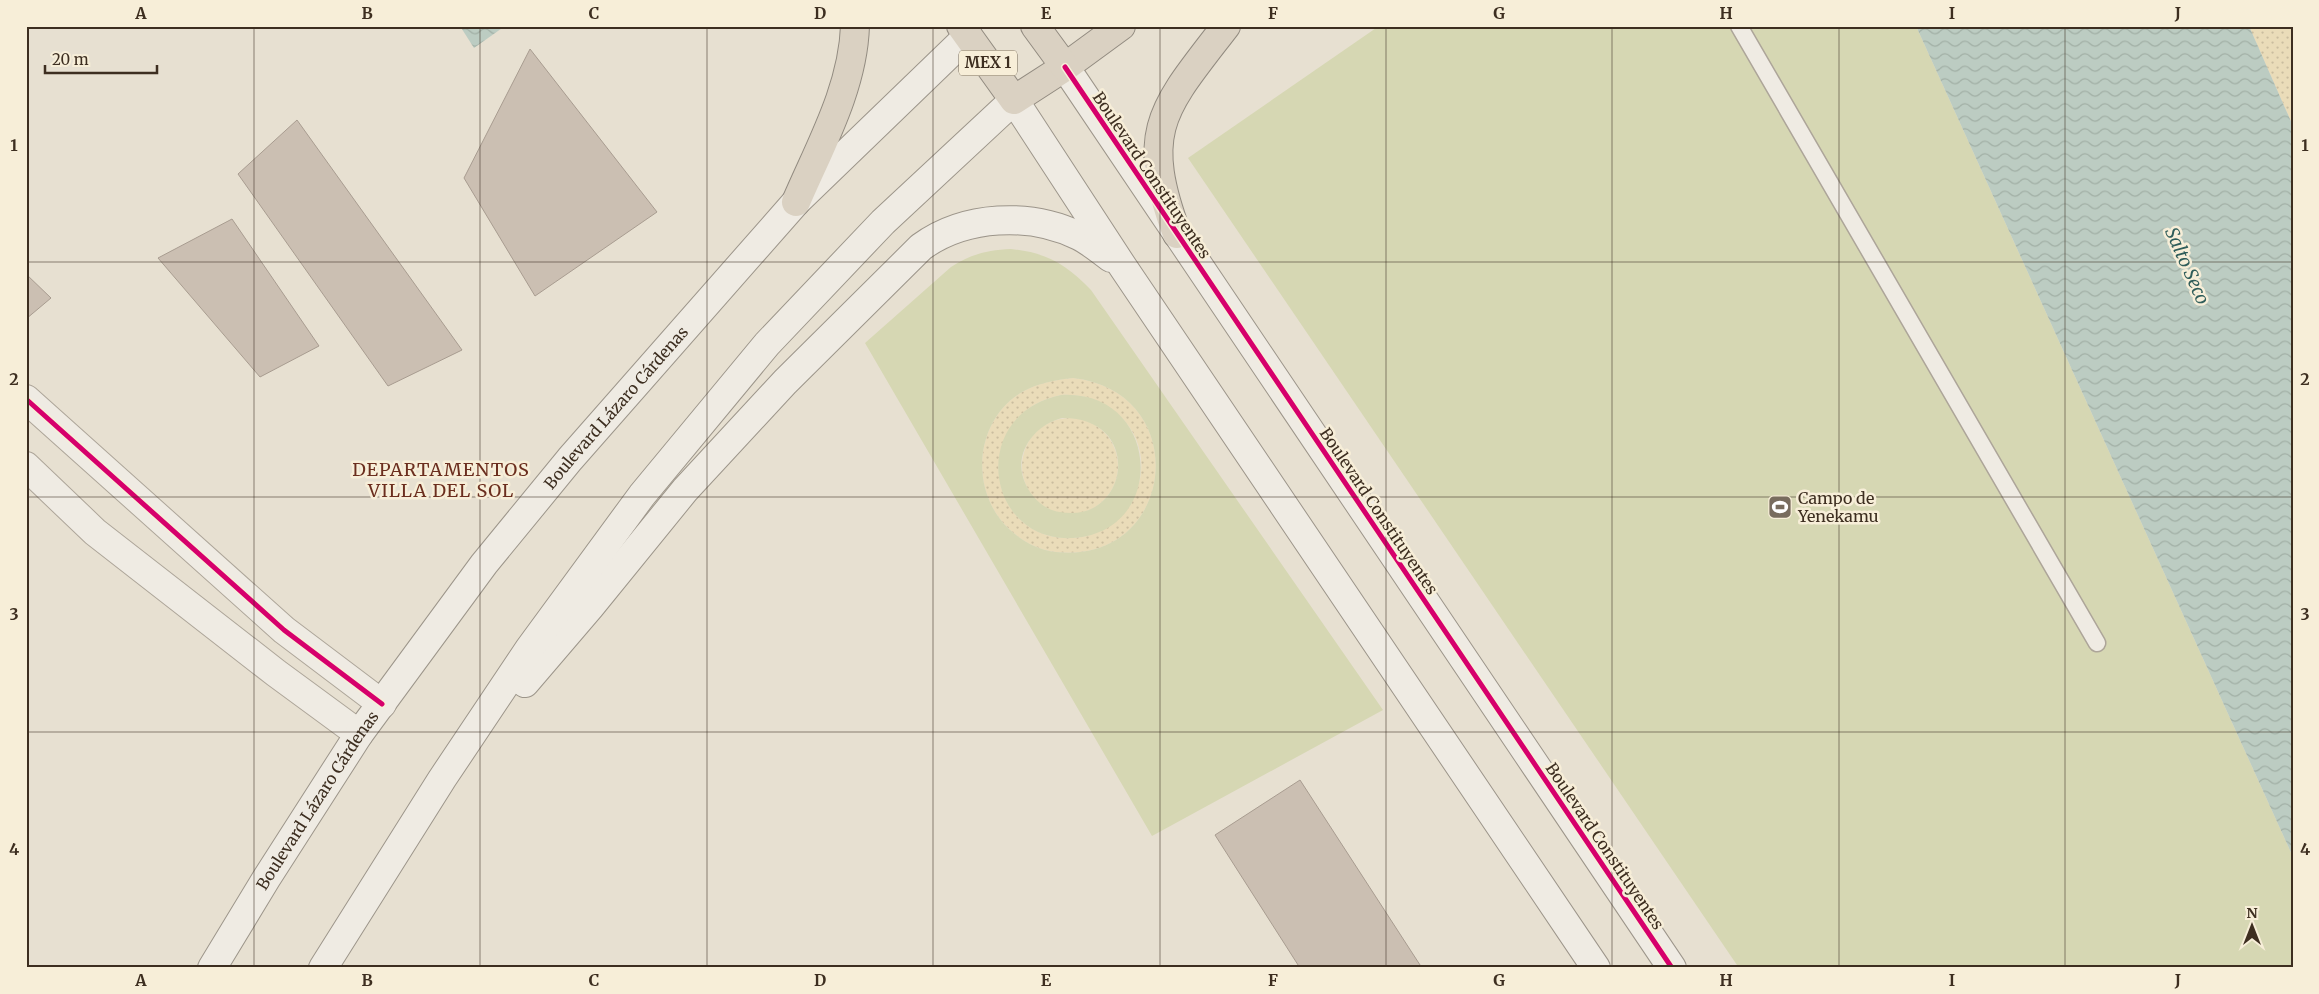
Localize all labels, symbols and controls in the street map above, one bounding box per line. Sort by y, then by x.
text: A [134,3,147,23]
text: B [361,3,373,23]
text: C [589,3,599,23]
text: D [814,3,826,23]
text: E [1041,3,1052,23]
text: F [1268,3,1278,23]
text: G [1493,3,1505,23]
text: H [1719,3,1733,23]
text: I [1949,3,1955,23]
text: J [2174,3,2181,23]
scale bar [45,42,158,74]
text: 20 m [52,50,89,69]
road number: MEX 1 [959,50,1017,76]
street label: Boulevard Constituyentes [1089,88,1215,262]
text: 1 [10,135,18,155]
text: 1 [2301,135,2309,155]
water label: Salto Seco [2160,224,2215,308]
street label: Boulevard Lázaro Cárdenas [540,322,692,493]
text: 2 [9,369,19,389]
text: 2 [2300,369,2310,389]
street label: Boulevard Constituyentes [1316,424,1442,598]
district label: DEPARTAMENTOS VILLA DEL SOL [352,458,530,502]
place label: Campo de Yenekamu [1797,488,1879,526]
sports icon: Campo de Yenekamu [1767,494,1793,520]
text: 3 [9,604,19,624]
text: 3 [2300,604,2310,624]
street label: Boulevard Lázaro Cárdenas [252,707,383,893]
street label: Boulevard Constituyentes [1542,759,1668,933]
text: 4 [9,839,19,859]
text: 4 [2300,839,2310,859]
north arrow [2226,902,2276,952]
text: N [2246,904,2258,922]
text: A [134,970,147,990]
text: B [361,970,373,990]
text: C [589,970,599,990]
text: D [814,970,826,990]
text: E [1041,970,1052,990]
text: F [1268,970,1278,990]
text: G [1493,970,1505,990]
text: H [1719,970,1733,990]
text: I [1949,970,1955,990]
text: J [2174,970,2181,990]

